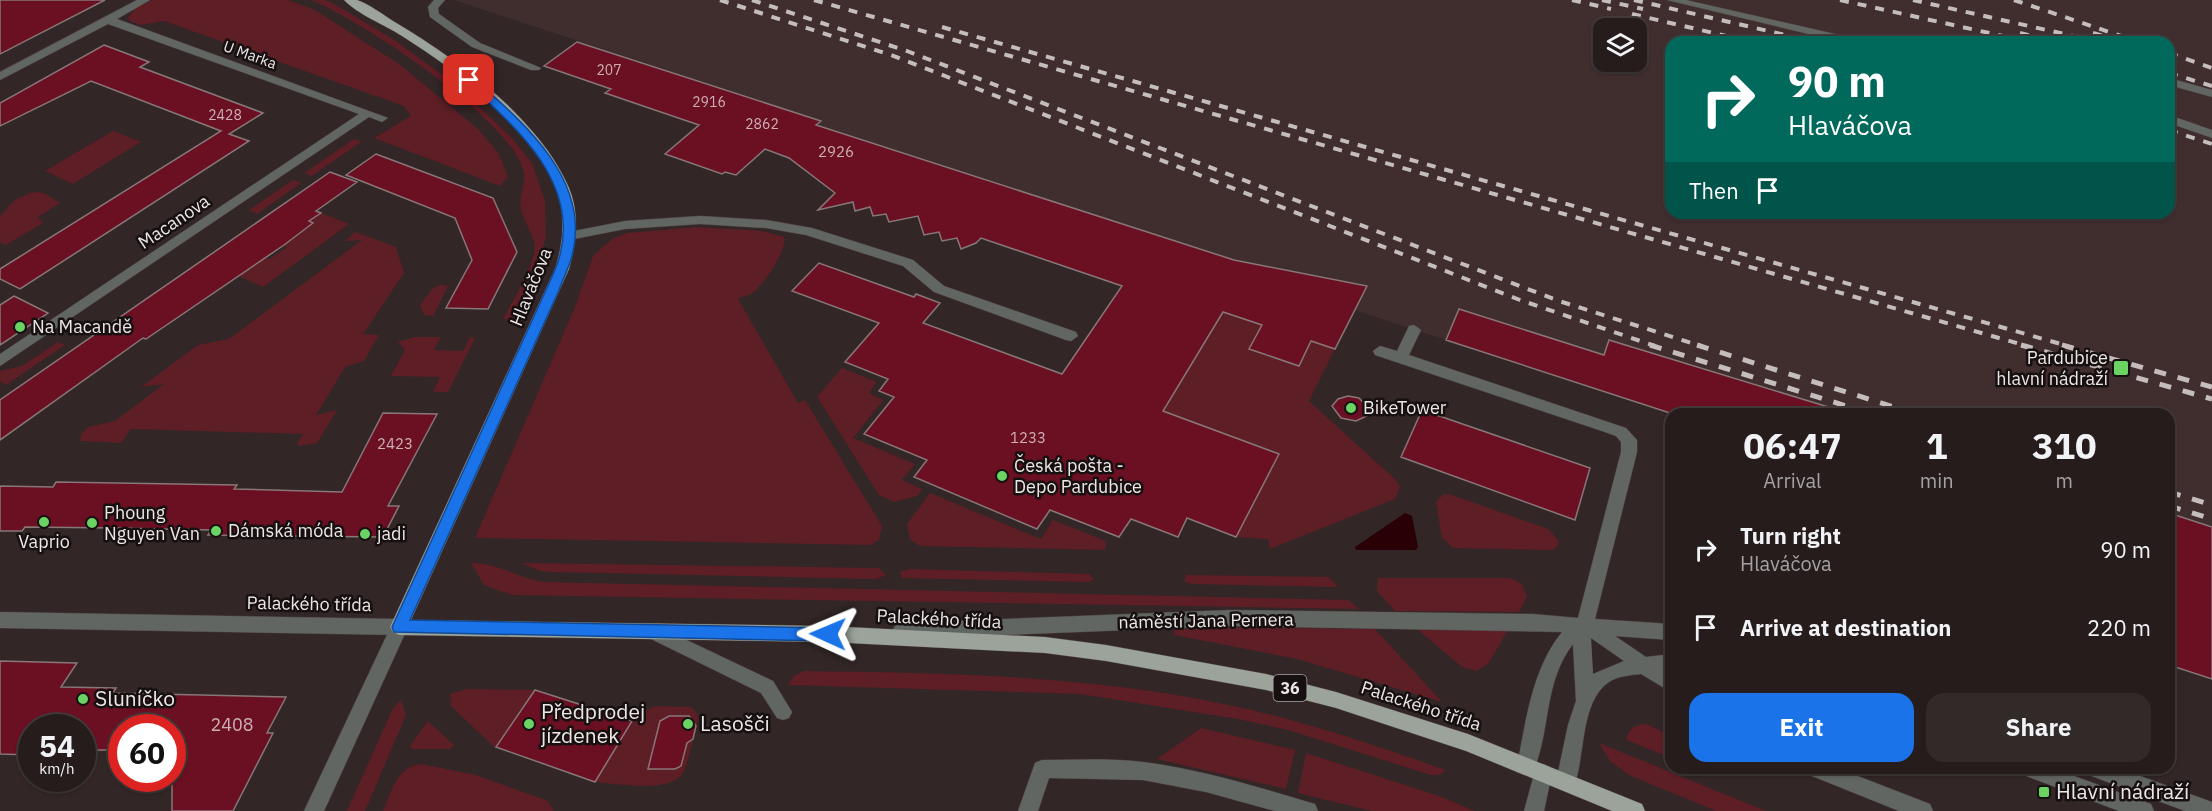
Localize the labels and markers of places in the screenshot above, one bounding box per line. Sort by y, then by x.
pin [443,54,494,105]
place label: Na Macandě [32,315,132,338]
marker: Na Macandě [13,320,27,334]
place label: Pardubice hlavní nádraží [1996,346,2108,390]
marker: Pardubice hlavní nádraží [2112,359,2130,377]
place label: BikeTower [1363,396,1447,419]
marker: BikeTower [1344,401,1358,415]
place label: Česká pošta - Depo Pardubice [1014,453,1142,498]
marker: Česká pošta - Depo Pardubice [995,469,1009,483]
place label: Phoung Nguyen Van [104,501,200,545]
marker: Vaprio [37,515,51,529]
marker: Phoung Nguyen Van [85,516,99,530]
place label: Dámská móda [228,519,344,542]
place label: jadi [377,522,406,545]
marker: Dámská móda [209,524,223,538]
marker: jadi [358,527,372,541]
place label: Vaprio [18,530,70,553]
place label: Sluníčko [95,684,175,712]
marker: Sluníčko [76,692,90,706]
place label: Předprodej jízdenek [541,697,645,749]
place label: Lasošči [700,709,770,737]
marker: Předprodej jízdenek [522,717,536,731]
marker: Lasošči [681,717,695,731]
place label: Hlavní nádraží [2056,777,2189,805]
marker: Hlavní nádraží [2037,785,2051,799]

